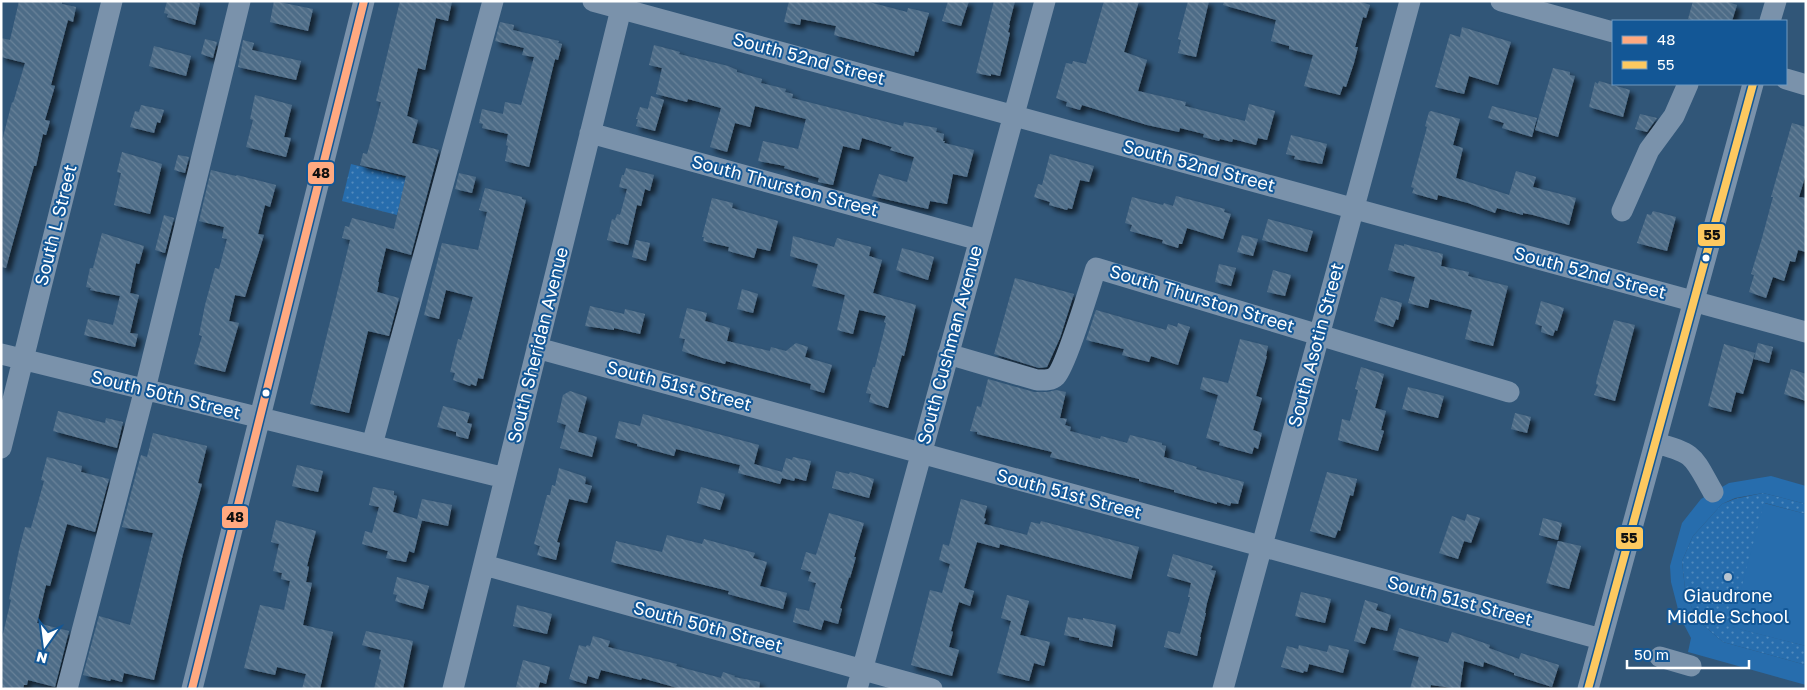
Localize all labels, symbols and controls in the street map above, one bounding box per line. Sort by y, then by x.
legend [1612,20,1787,85]
street label: South 52nd Street [731,27,888,89]
text: 48 [1657,30,1675,48]
text: 55 [1657,55,1674,73]
street label: South 52nd Street [1121,134,1278,196]
street label: South Thurston Street [689,149,881,221]
line badge: 48 [307,161,335,185]
street label: South L Street [29,162,81,288]
text: 48 [312,164,330,181]
line badge: 55 [1697,223,1726,247]
text: 55 [1703,226,1721,243]
street label: South 52nd Street [1512,241,1669,303]
street label: South Cushman Avenue [912,243,986,447]
street label: South Sheridan Avenue [502,244,572,445]
unlabelled marker [1701,253,1711,263]
street label: South Thurston Street [1107,259,1298,337]
street label: South Asotin Street [1283,260,1348,429]
street label: South 51st Street [604,355,754,415]
street label: South 50th Street [89,365,243,423]
unlabelled marker [261,388,271,398]
street label: South 51st Street [994,463,1144,523]
line badge: 48 [221,505,249,529]
text: 48 [226,508,244,525]
line badge: 55 [1615,526,1644,550]
text: 55 [1620,529,1638,546]
street label: South 51st Street [1385,570,1535,630]
marker: Giaudrone Middle School [1722,571,1734,583]
place label: Giaudrone Middle School [1667,584,1790,627]
street label: South 50th Street [631,596,785,657]
north arrow [20,620,70,670]
scale bar [1627,638,1750,670]
text: 50 m [1634,645,1669,663]
text: N [35,649,49,668]

